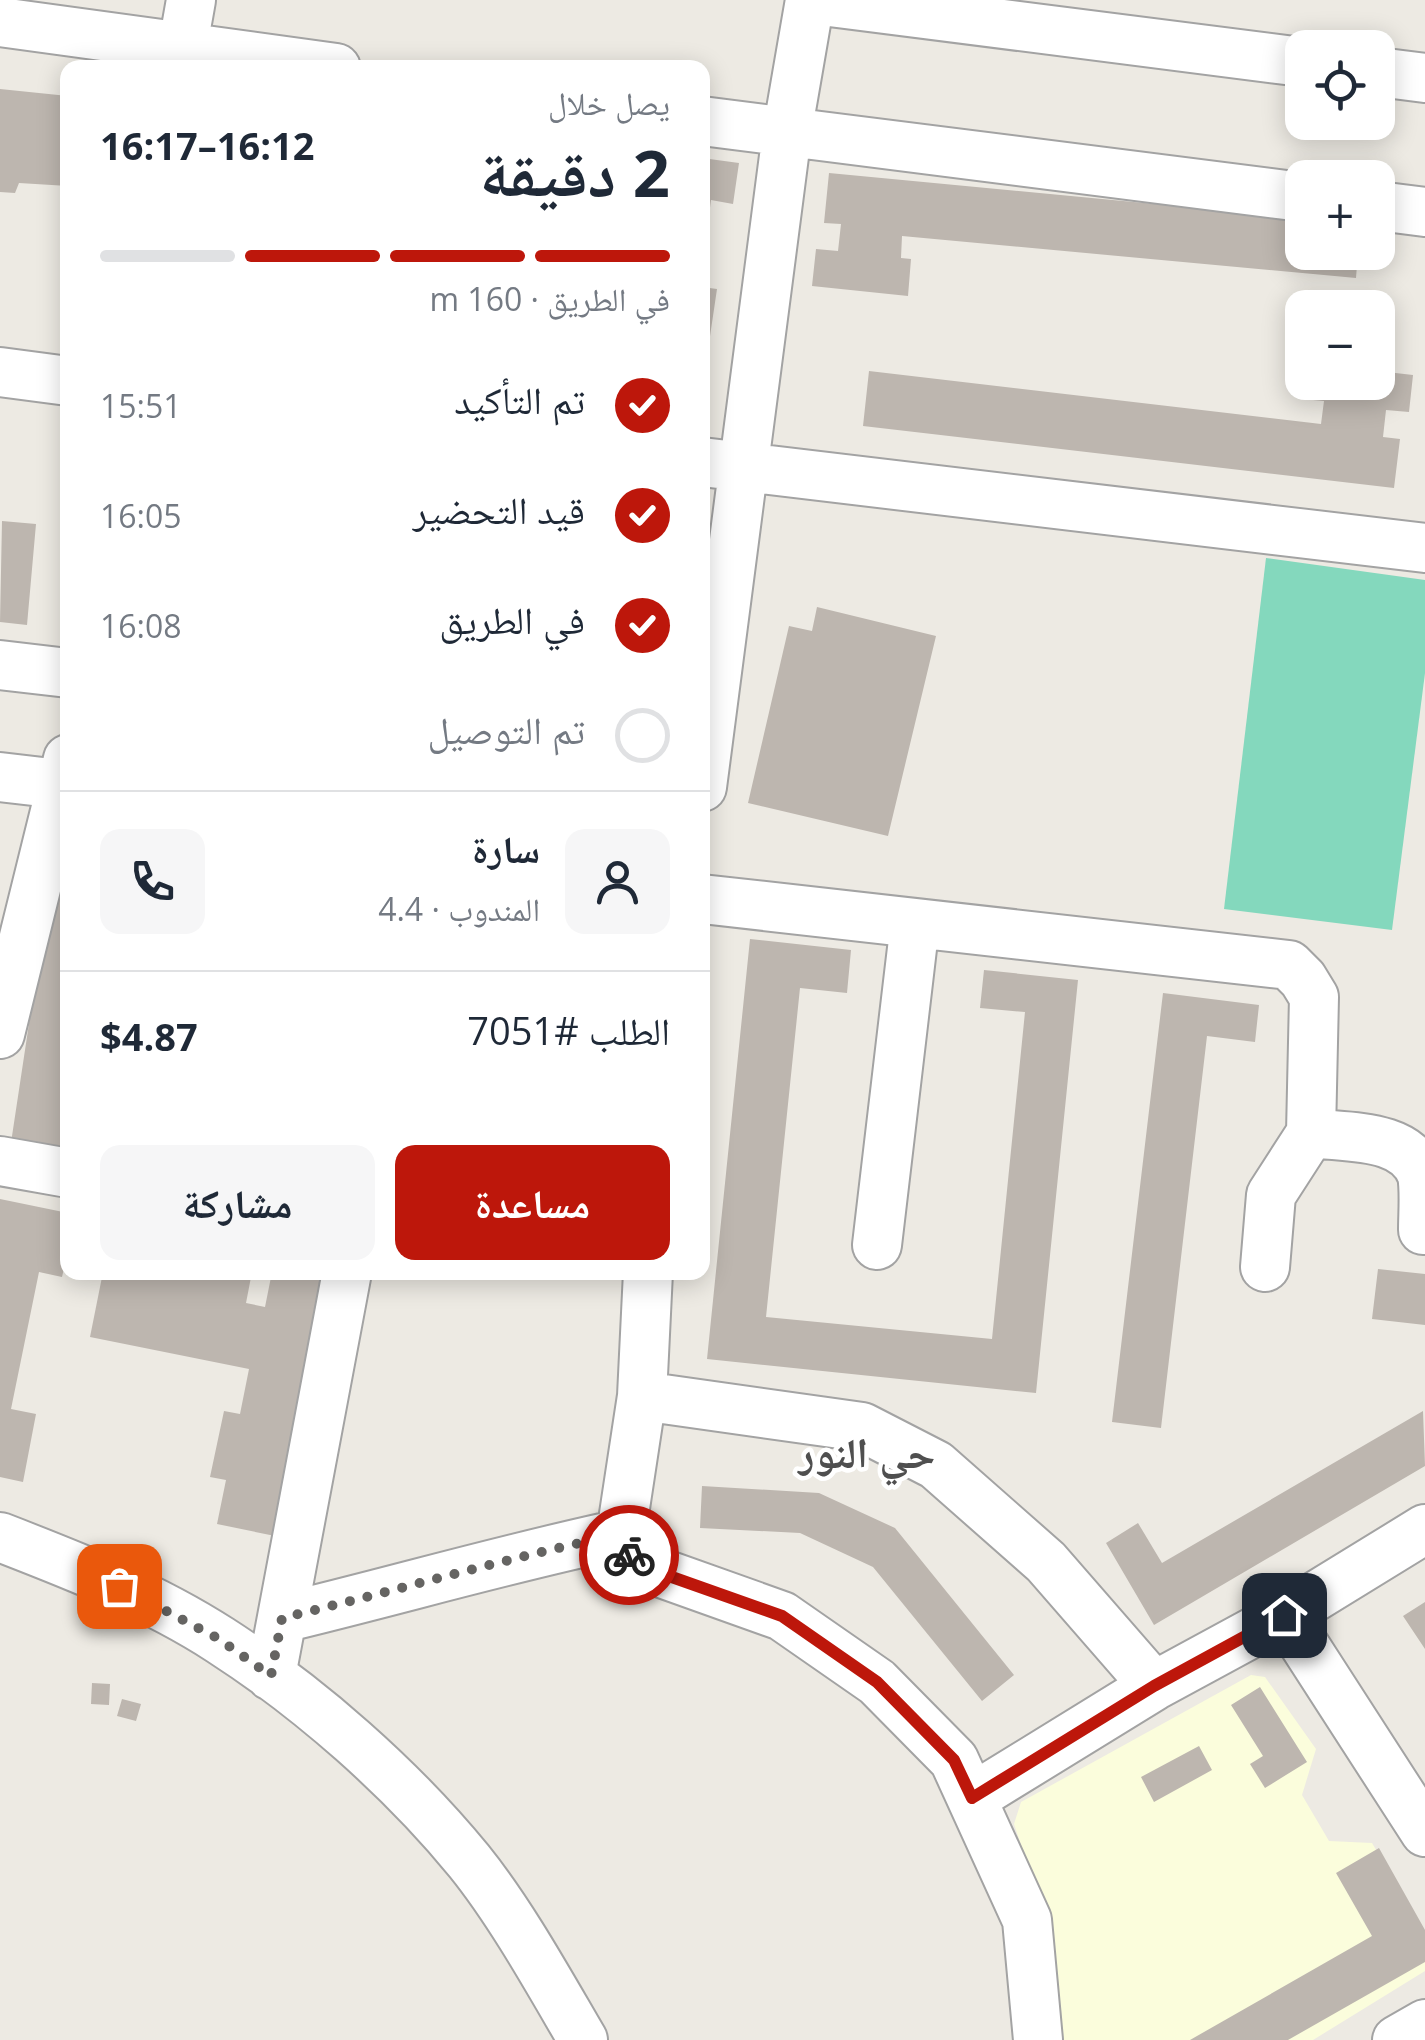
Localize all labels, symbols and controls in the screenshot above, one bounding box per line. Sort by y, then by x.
map controls [1285,30,1395,400]
button: locate [1285,30,1395,140]
text: يصل خلال [548,81,670,124]
text: 16:12–16:17 [100,119,315,171]
text: 2 دقيقة [479,128,670,216]
button: + [1285,160,1395,270]
text: في الطريق · 160 m [429,277,670,320]
button: − [1285,290,1395,400]
text: تم التأكيد [454,373,585,425]
icon: check [615,378,670,433]
text: 15:51 [100,384,182,427]
text: قيد التحضير [413,483,585,535]
icon: check [615,488,670,543]
text: 16:05 [100,494,182,537]
text: في الطريق [439,593,585,645]
icon: check [615,598,670,653]
text: 16:08 [100,604,182,647]
text: تم التوصيل [427,703,585,755]
text: سارة [472,822,540,874]
button: phone [100,829,205,934]
button: person [565,829,670,934]
text: المندوب · 4.4 [378,887,540,930]
text: الطلب #7051 [467,1004,670,1056]
text: $4.87 [100,1010,198,1062]
button: مشاركة [100,1145,375,1260]
button: مساعدة [395,1145,670,1260]
district label: حي النور [797,1423,935,1486]
courier [579,1505,679,1605]
icon: bike [602,1528,657,1583]
pin [77,1544,162,1629]
icon: bag [92,1559,147,1614]
pin [1242,1573,1327,1658]
icon: home [1257,1588,1312,1643]

